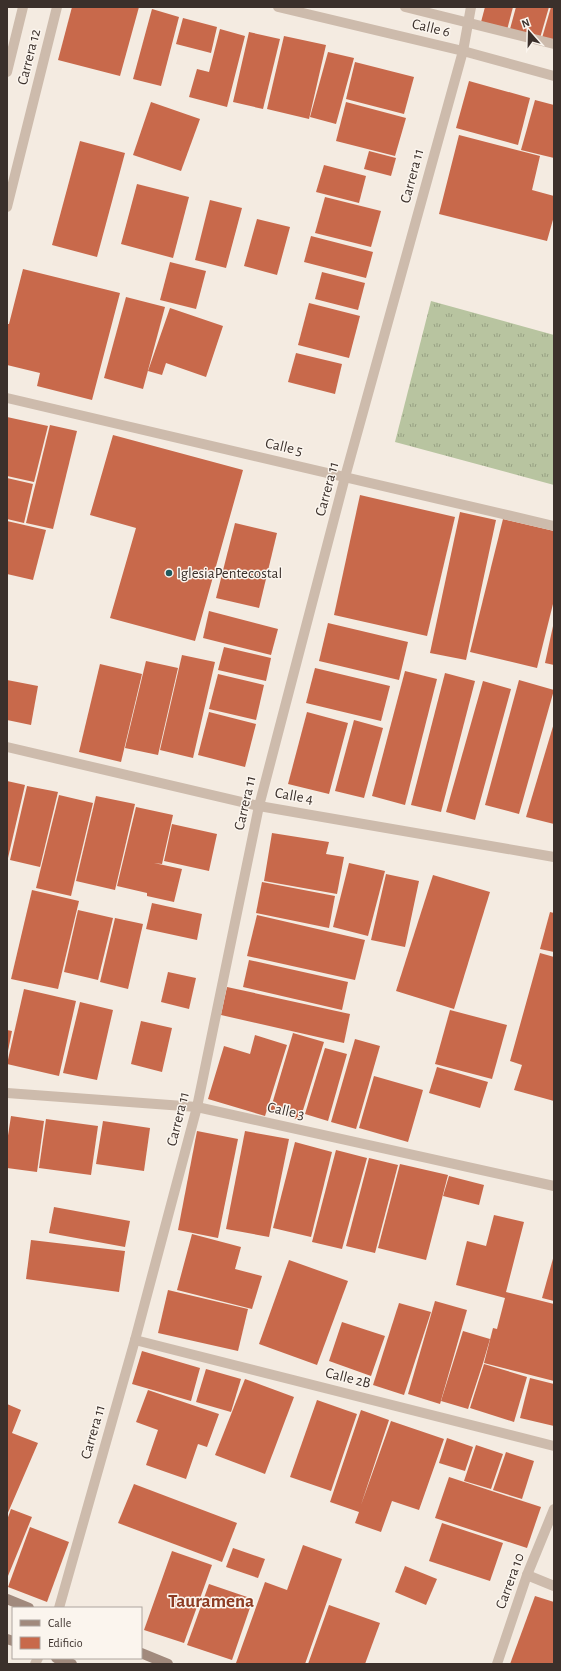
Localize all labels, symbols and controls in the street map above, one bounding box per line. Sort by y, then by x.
north arrow [509,12,549,52]
street label: Calle 6 [411,16,451,40]
text: N [520,17,531,30]
street label: Carrera 12 [15,27,43,87]
street label: Carrera 11 [398,147,426,205]
street label: Calle 5 [264,435,304,459]
street label: Carrera 11 [313,460,341,518]
place label: IglesiaPentecostal [177,566,282,581]
marker: IglesiaPentecostal [164,568,174,578]
street label: Carrera 11 [231,774,259,832]
street label: Calle 4 [274,785,314,807]
street label: Carrera 11 [164,1090,192,1148]
street label: Calle 3 [266,1099,306,1123]
street label: Calle 2B [324,1365,372,1391]
street label: Carrera 11 [78,1403,108,1461]
street label: Carrera 10 [493,1551,527,1611]
district label: Tauramena [168,1592,254,1611]
legend [12,1607,142,1659]
text: Calle [48,1617,71,1629]
text: Edificio [48,1637,83,1649]

